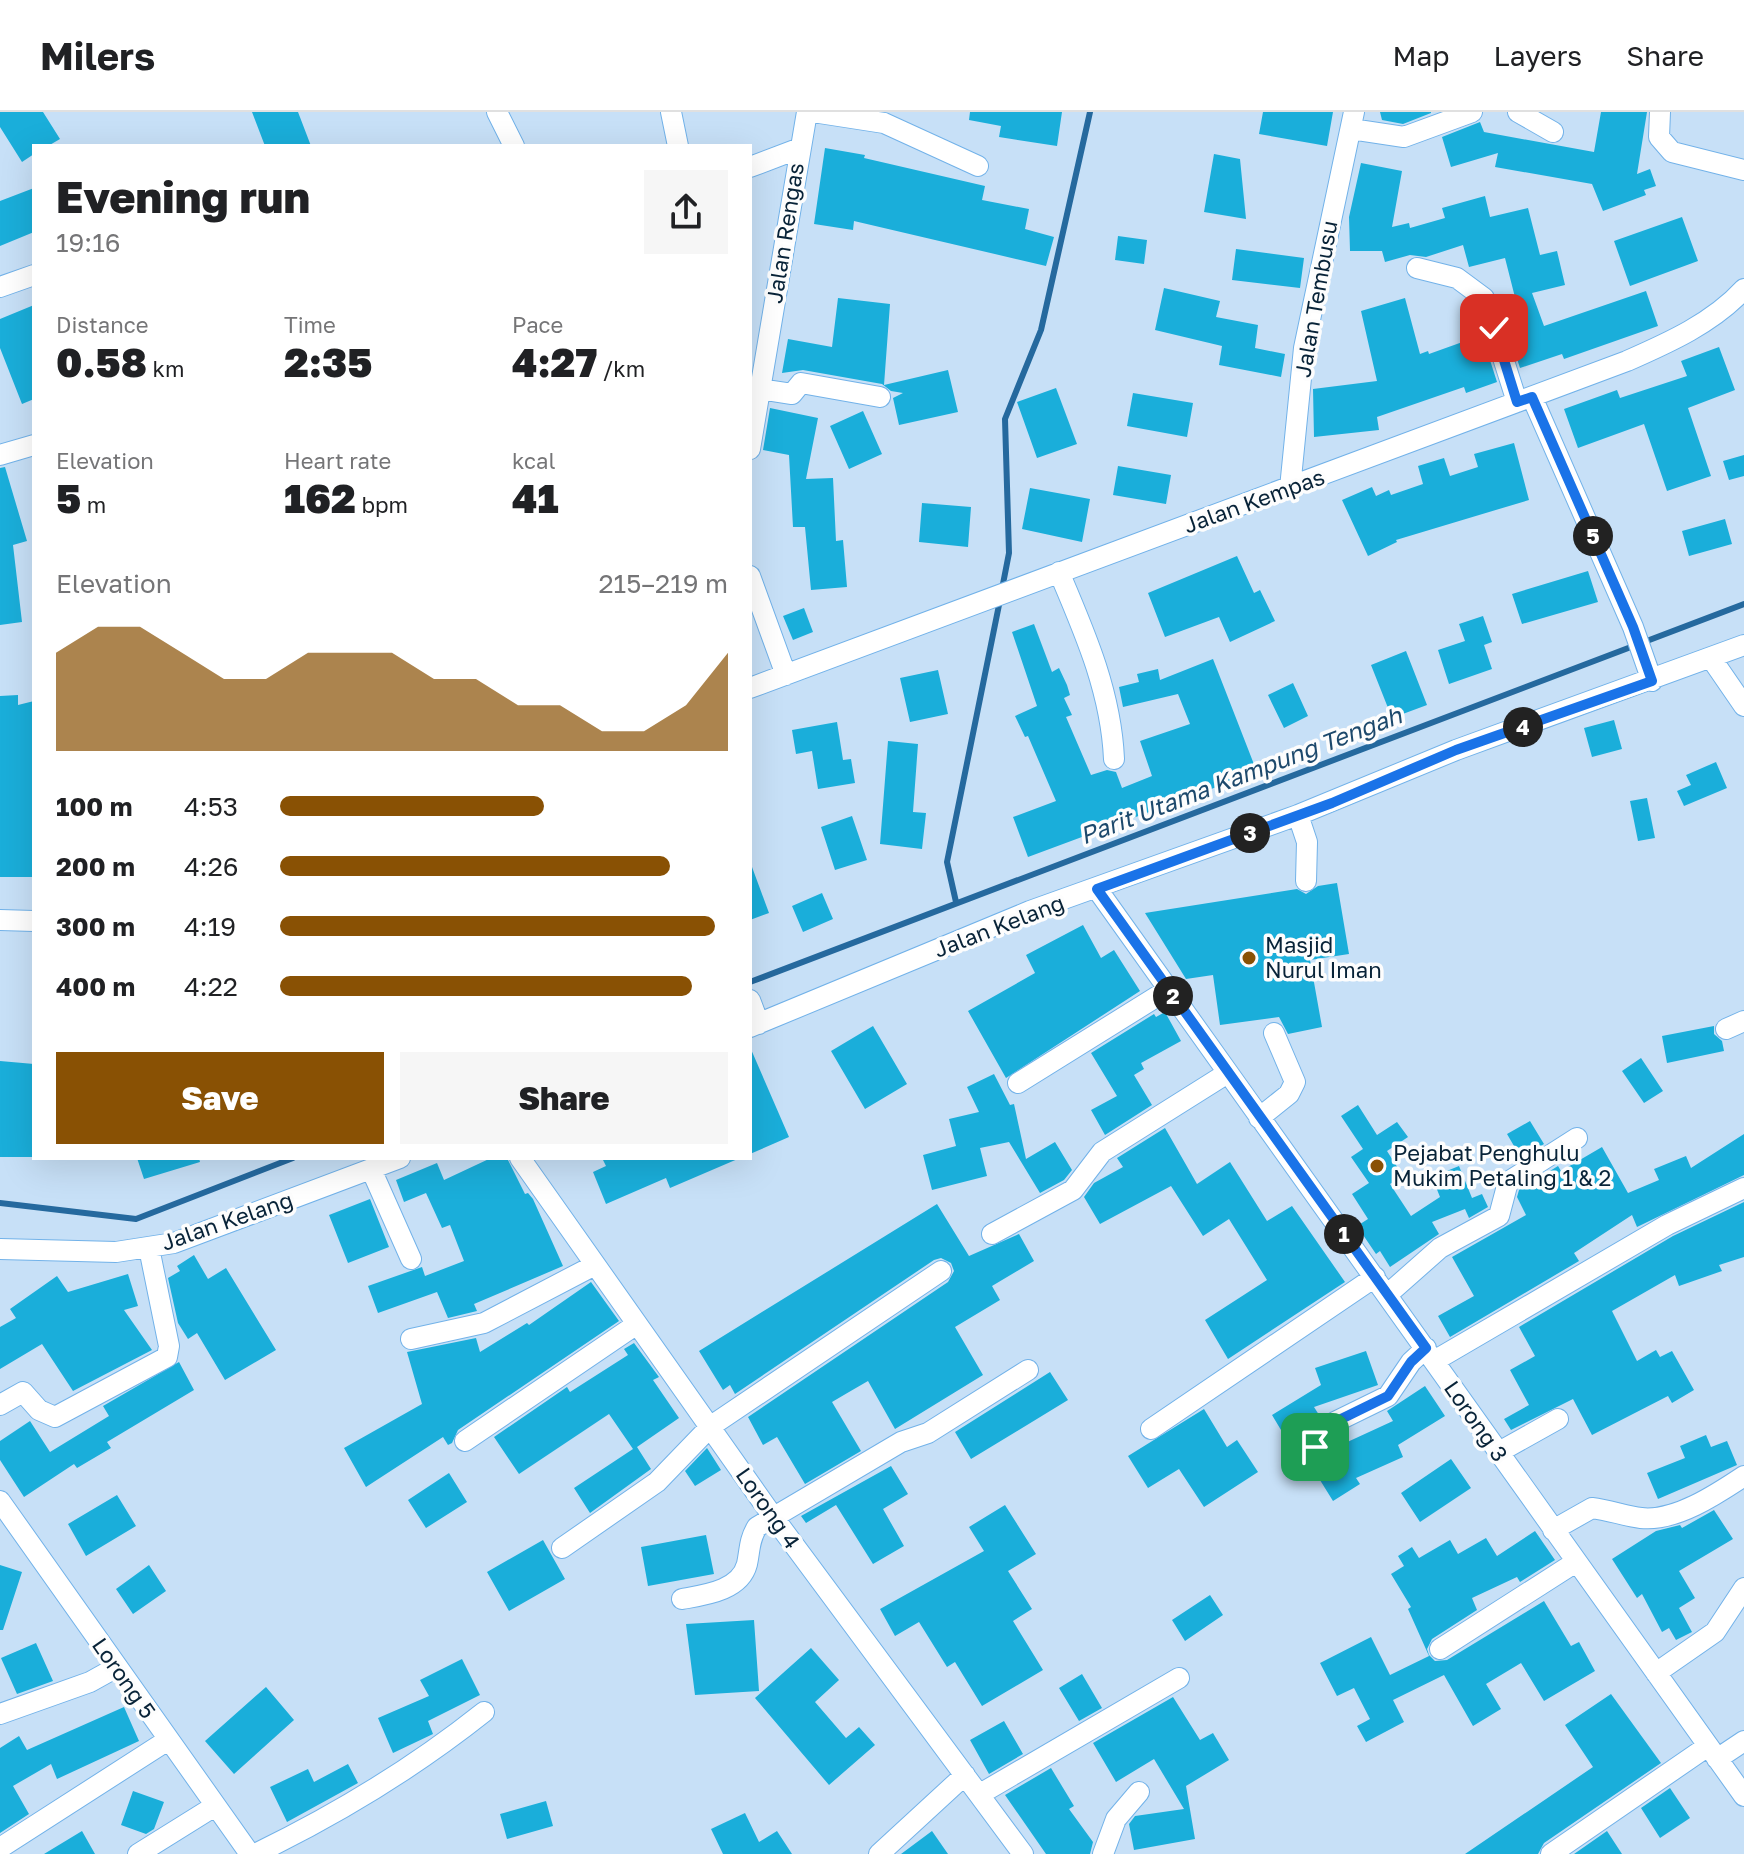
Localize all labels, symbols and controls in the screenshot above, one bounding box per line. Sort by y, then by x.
text: Milers [40,33,155,78]
text: Map [1392,39,1450,72]
text: Layers [1494,39,1582,72]
text: Share [1626,39,1704,72]
street label: Jalan Rengas [760,161,809,305]
text: Evening run [56,170,310,223]
button: share [644,170,728,254]
street label: Jalan Tembusu [1288,218,1343,379]
text: 19:16 [56,227,120,258]
pin [1460,294,1528,362]
icon: check [1472,306,1516,350]
text: Distance [56,311,148,338]
text: Time [284,311,336,338]
text: Pace [512,311,563,338]
text: 0.58 [56,338,147,386]
text: 2:35 [284,338,372,386]
text: 4:27 [512,338,597,386]
text: km [147,355,184,382]
text: /km [597,355,645,382]
text: Elevation [56,447,154,474]
text: Heart rate [284,447,391,474]
text: kcal [512,447,555,474]
street label: Jalan Kempas [1180,463,1328,538]
text: 5 [56,474,81,522]
text: 162 [284,474,356,522]
text: 41 [512,474,559,522]
text: m [81,491,106,518]
text: bpm [356,491,408,518]
pin: 5 [1573,516,1613,556]
text: 5 [1586,522,1600,549]
text: Elevation [56,568,172,599]
text: 215–219 m [599,568,728,599]
water label: Parit Utama Kampung Tengah [1075,699,1407,850]
pin: 4 [1503,707,1543,747]
text: 4 [1516,713,1530,740]
text: 100 m [56,791,132,822]
text: 4:53 [184,791,238,822]
pin: 3 [1230,813,1270,853]
text: 3 [1243,819,1257,846]
text: 200 m [56,851,135,882]
text: 4:26 [184,851,238,882]
street label: Jalan Kelang [930,888,1068,963]
text: 300 m [56,911,135,942]
text: 4:19 [184,911,236,942]
place label: Masjid Nurul Iman [1265,931,1382,983]
marker: Masjid Nurul Iman [1240,949,1258,967]
text: 400 m [56,971,135,1002]
text: 4:22 [184,971,238,1002]
pin: 2 [1153,976,1193,1016]
text: 2 [1166,982,1180,1009]
button: Save [56,1052,384,1144]
button: Share [400,1052,728,1144]
place label: Pejabat Penghulu Mukim Petaling 1 & 2 [1393,1139,1611,1191]
marker: Pejabat Penghulu Mukim Petaling 1 & 2 [1368,1157,1386,1175]
street label: Jalan Kelang [158,1185,296,1256]
pin: 1 [1324,1214,1364,1254]
text: 1 [1338,1220,1350,1247]
street label: Lorong 3 [1439,1375,1514,1466]
pin [1281,1413,1349,1481]
icon: arrive [1293,1425,1337,1469]
street label: Lorong 4 [731,1462,806,1554]
street label: Lorong 5 [87,1632,162,1723]

